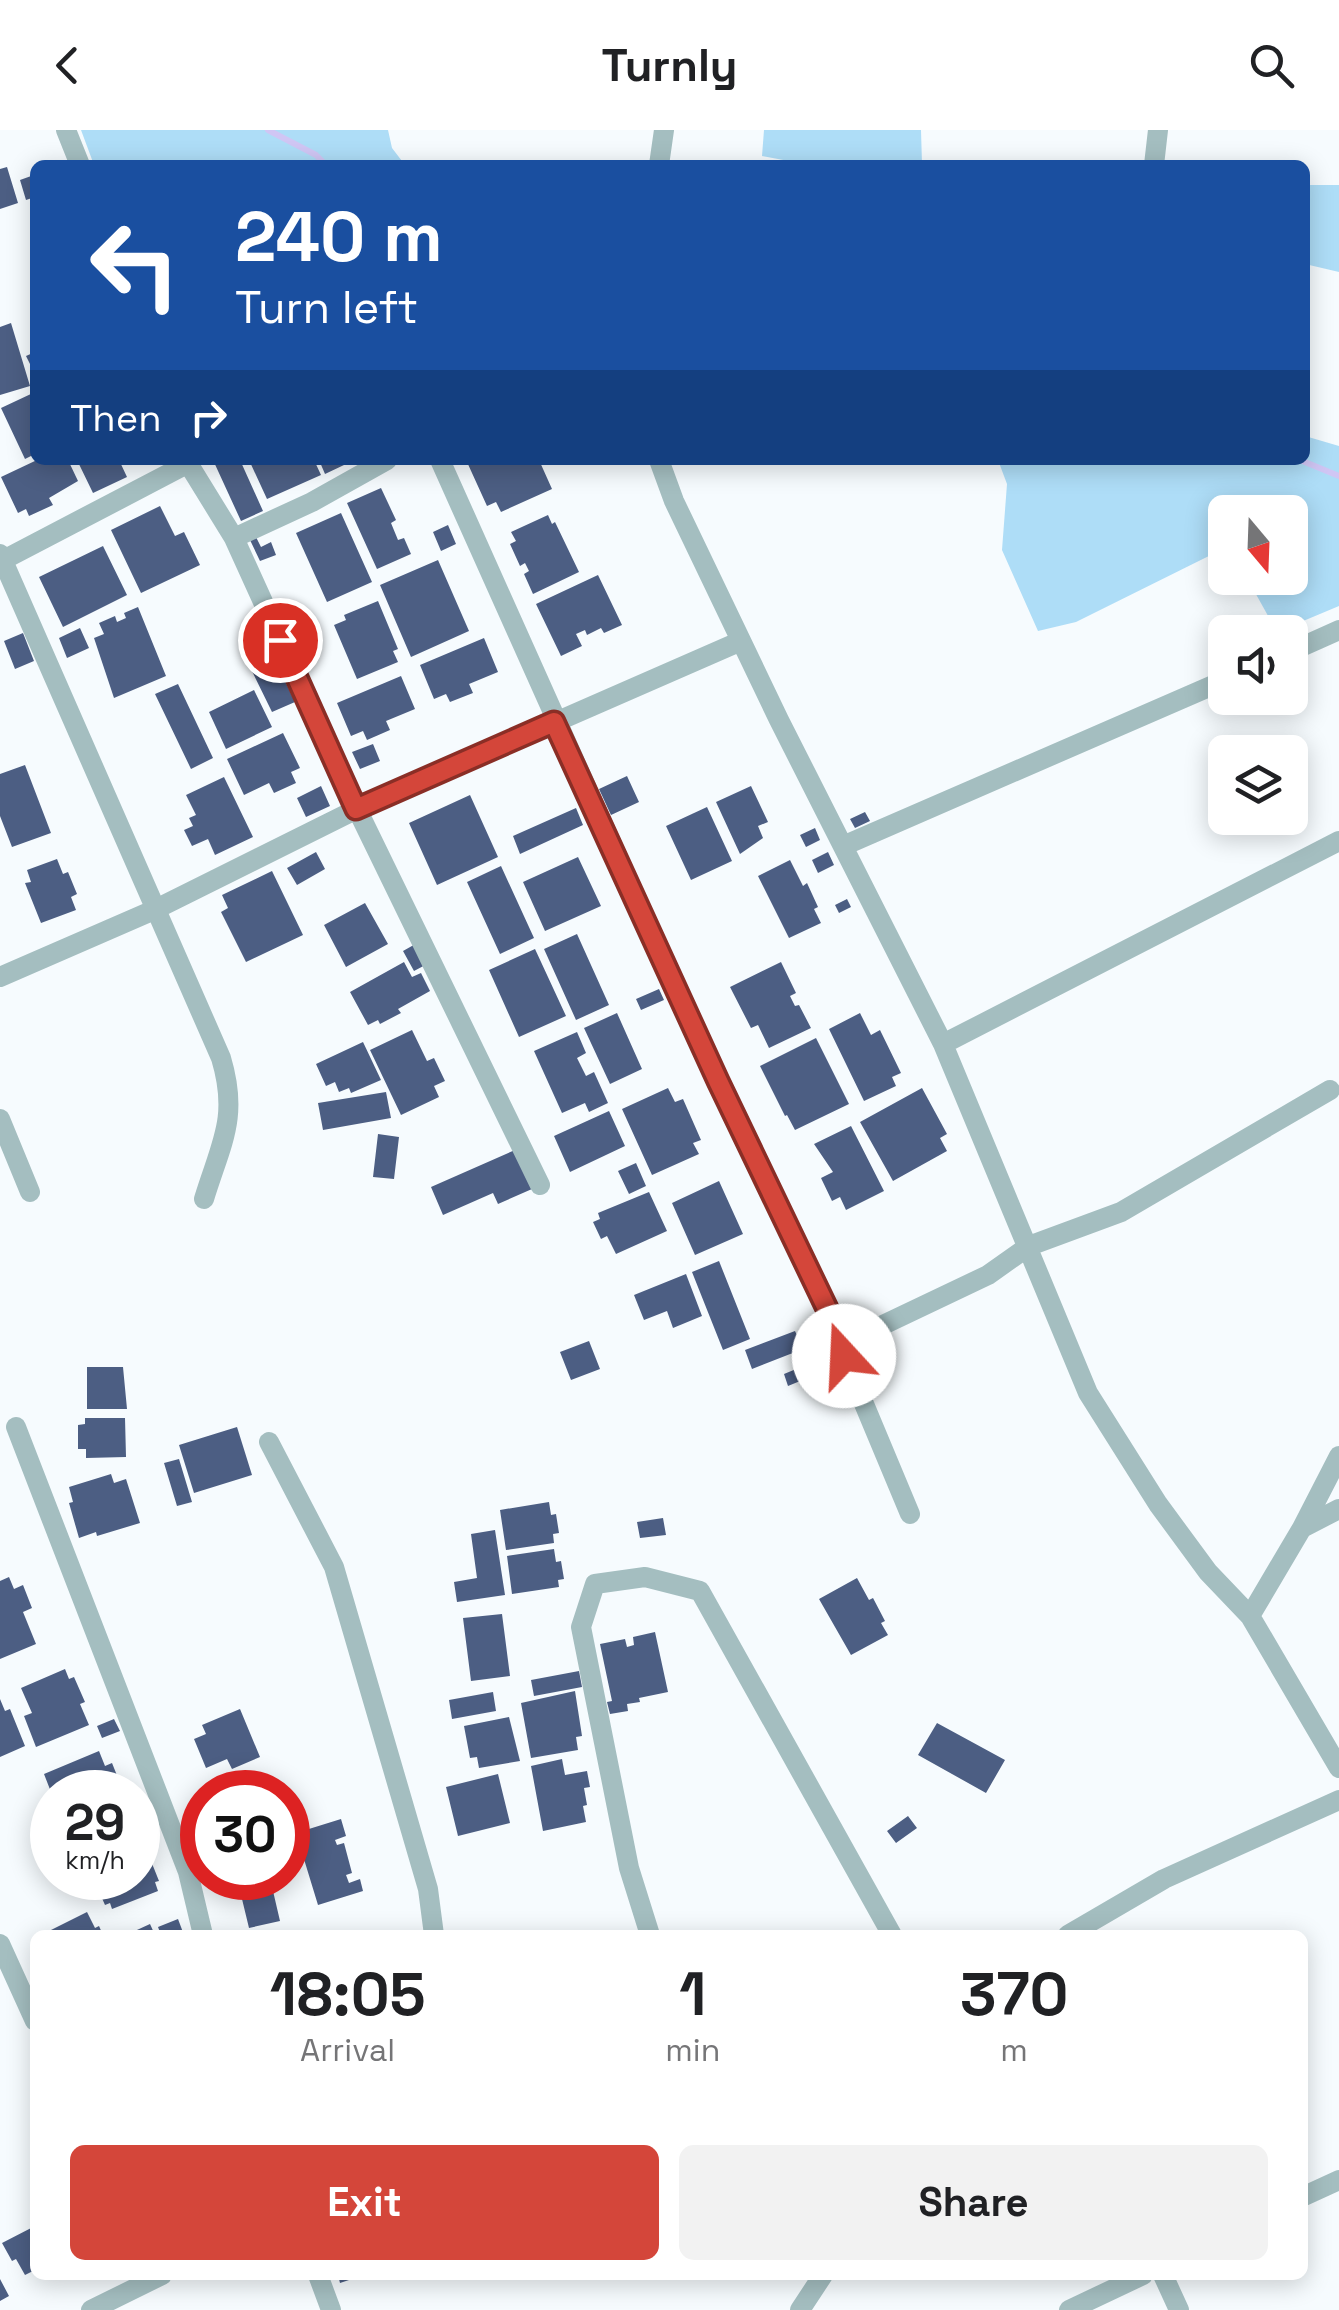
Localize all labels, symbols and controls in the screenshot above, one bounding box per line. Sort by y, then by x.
text: Turnly [601,37,738,94]
icon: back [40,38,95,93]
icon: search [1244,38,1299,93]
text: 240 m [235,192,443,281]
icon: left [70,200,200,330]
text: Turn left [235,279,418,336]
icon: right [181,390,236,445]
text: Then [70,394,161,442]
north arrow [1208,495,1308,595]
map controls [1208,495,1308,835]
pin [238,598,323,683]
icon: arrive [253,613,308,668]
button: sound [1208,615,1308,715]
button: layers [1208,735,1308,835]
position arrow [792,1304,896,1408]
speed limit sign: 30 [180,1770,310,1900]
text: 29 [65,1791,125,1855]
text: km/h [65,1844,125,1876]
text: 18:05 [270,1956,426,2033]
text: 1 [679,1956,706,2033]
text: 370 [960,1956,1068,2033]
text: Arrival [300,2030,395,2070]
text: min [665,2030,720,2070]
text: m [1000,2030,1028,2070]
button: Exit [70,2145,659,2260]
button: Share [679,2145,1268,2260]

